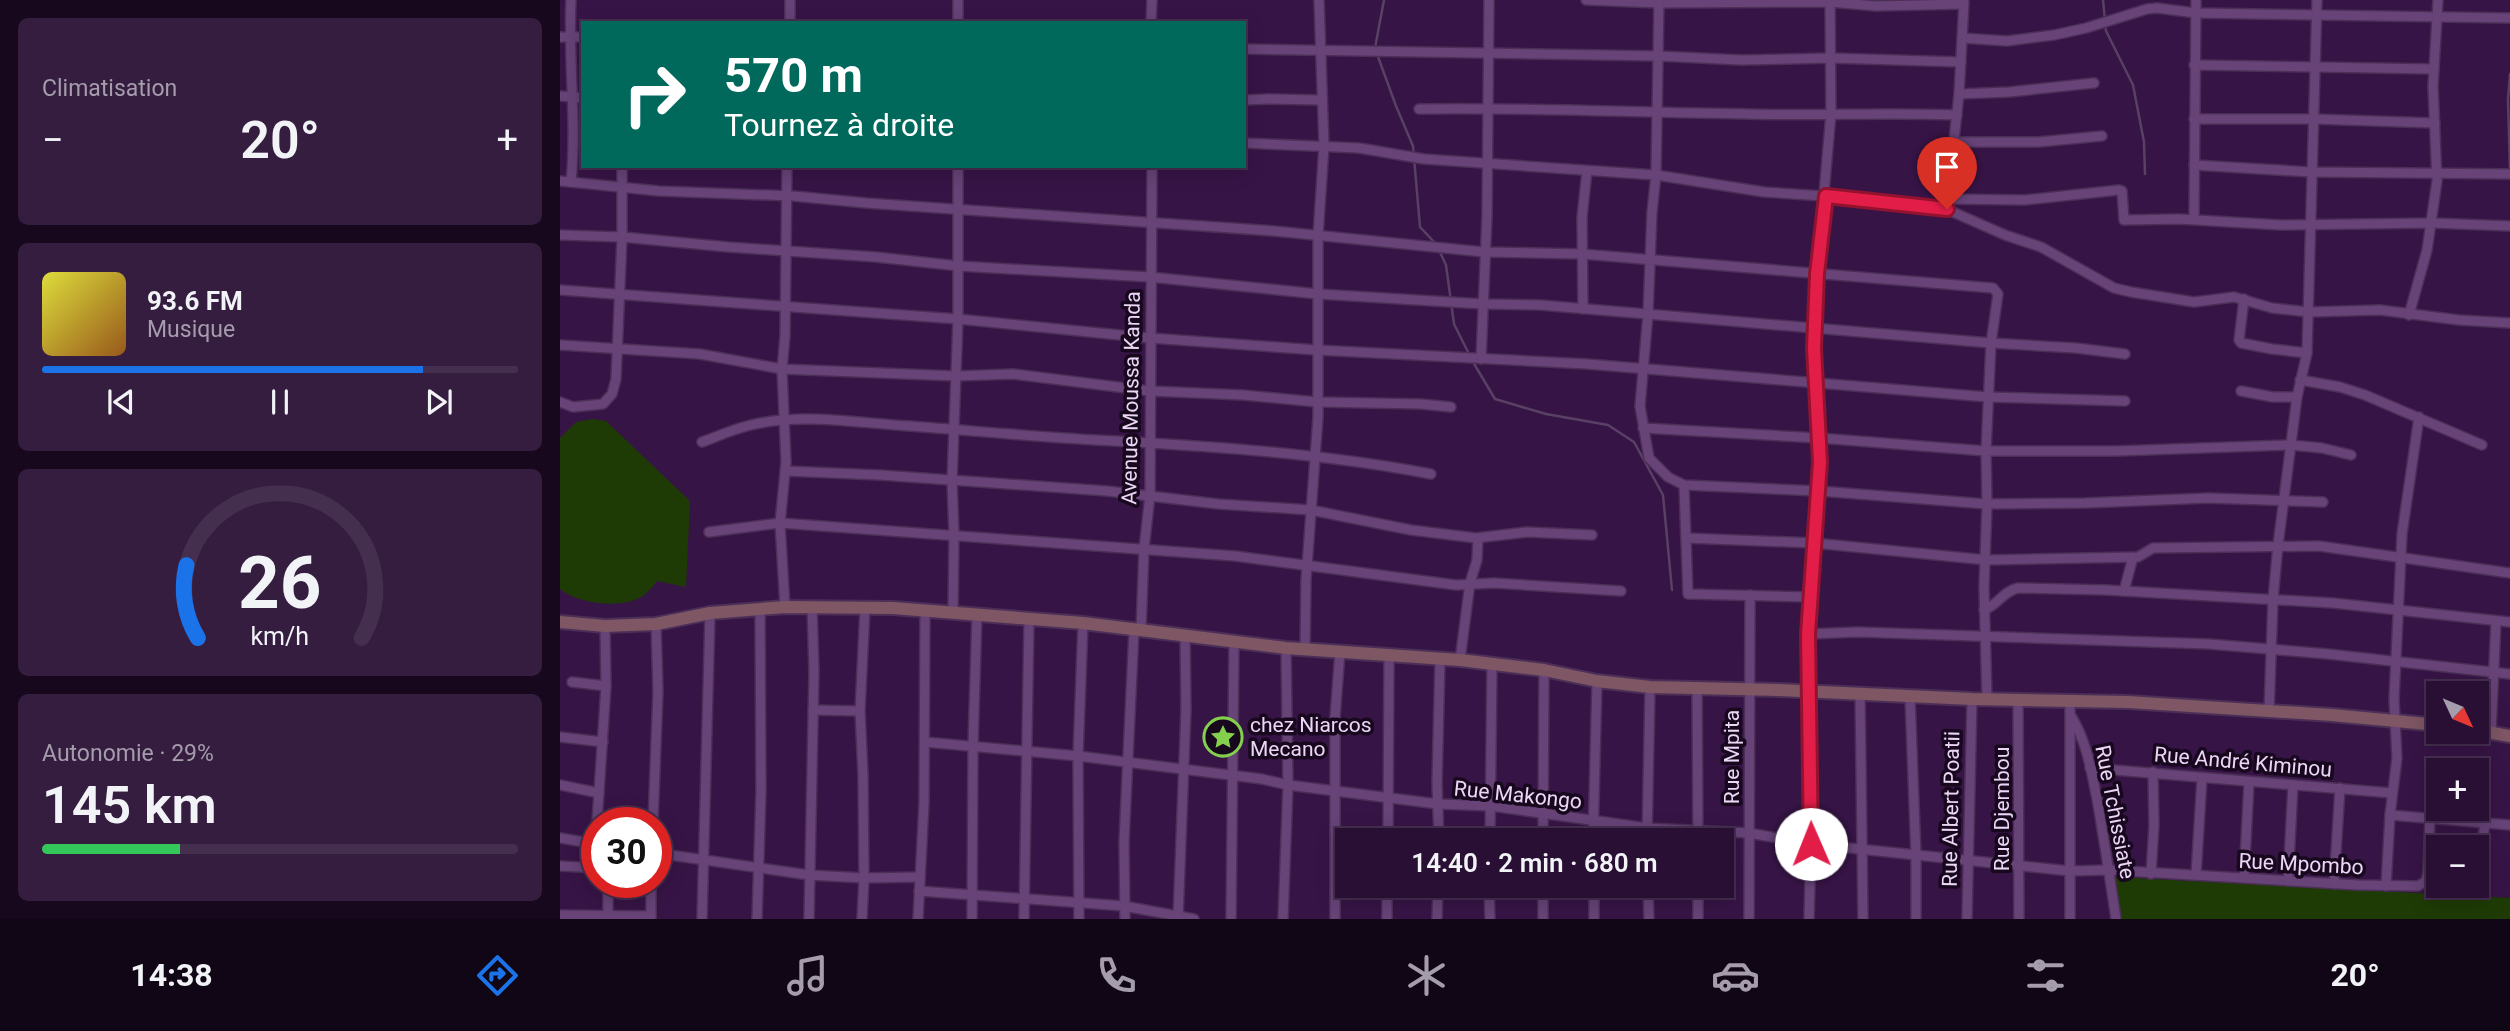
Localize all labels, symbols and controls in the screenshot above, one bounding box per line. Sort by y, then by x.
text: 570 m [724,47,863,104]
icon: right [609,49,700,140]
text: Climatisation [42,75,177,102]
text: Tournez à droite [724,106,954,144]
text: 20° [240,110,320,171]
text: − [42,118,64,162]
text: + [496,118,518,162]
pin [1917,137,1977,209]
icon: arrive [1928,148,1966,186]
text: 93.6 FM [147,286,243,316]
street label: Avenue Moussa Kanda [1117,291,1145,505]
text: Musique [147,316,235,343]
icon: previous [102,383,140,421]
icon: pause [261,383,299,421]
icon: next [420,383,458,421]
text: 26 [238,541,322,627]
text: km/h [251,622,309,651]
north arrow [2426,681,2488,744]
map controls [2426,681,2489,898]
street label: Rue Mpita [1720,710,1744,804]
place label: chez Niarcos Mecano [1250,713,1372,761]
place icon: chez Niarcos Mecano [1202,716,1244,758]
street label: Rue Albert Poatii [1938,731,1964,887]
text: Autonomie · 29% [42,740,214,767]
street label: Rue André Kiminou [2153,742,2333,782]
street label: Rue Tchissiate [2090,743,2140,881]
street label: Rue Djembou [1990,747,2014,871]
button: + [2426,758,2489,821]
text: 145 km [42,775,217,836]
street label: Rue Makongo [1453,776,1583,814]
speed limit sign: 30 [581,807,672,898]
position arrow [1774,807,1848,881]
button: − [2426,835,2489,898]
text: 14:40 · 2 min · 680 m [1411,848,1658,878]
street label: Rue Mpombo [2238,849,2364,879]
icon: directions [473,951,522,1000]
icon: music [783,951,832,1000]
icon: phone [1092,951,1141,1000]
icon: climate [1402,951,1451,1000]
icon: car [1711,951,1760,1000]
icon: filters [2021,951,2070,1000]
text: 14:38 [130,956,213,994]
text: 20° [2330,956,2380,994]

